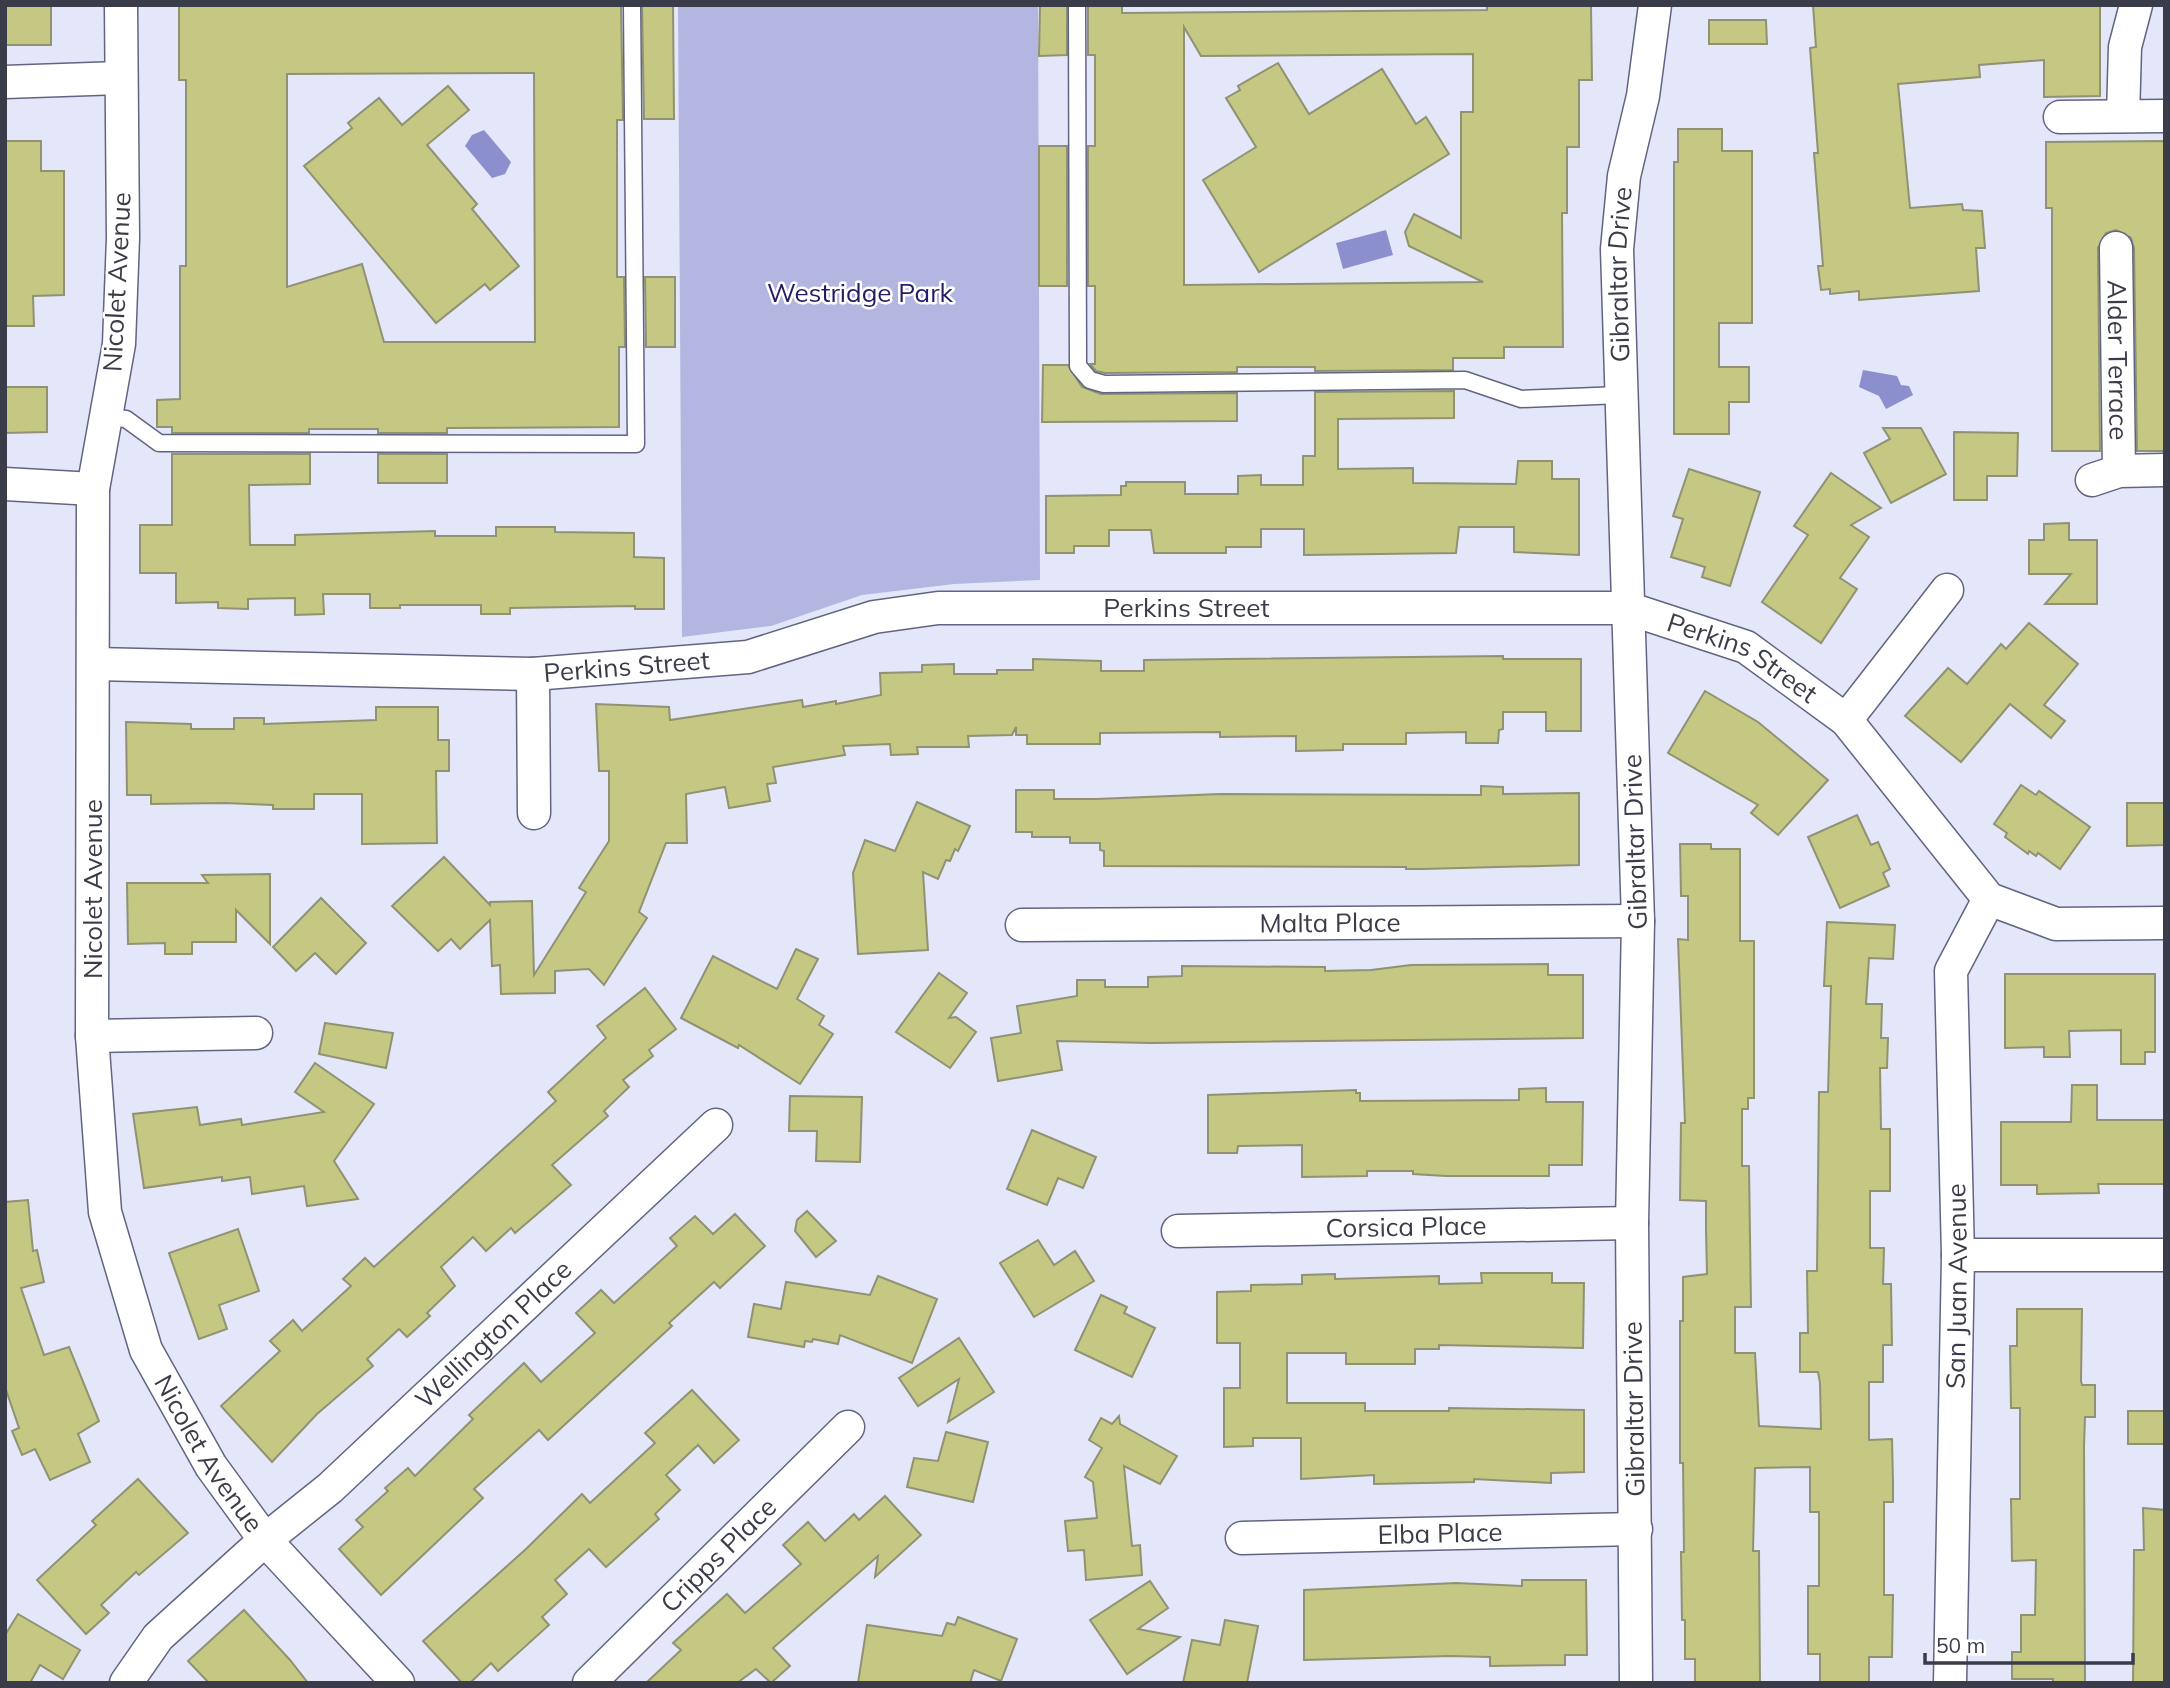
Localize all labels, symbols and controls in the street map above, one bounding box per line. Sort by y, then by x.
street label: Gibraltar Drive [1600,185,1639,363]
street label: Nicolet Avenue [95,191,138,373]
park label: Westridge Park [767,276,954,309]
street label: Alder Terrace [2100,280,2136,440]
street label: Perkins Street [1103,591,1270,624]
street label: Perkins Street [1663,605,1824,710]
street label: Perkins Street [542,643,711,689]
street label: Gibraltar Drive [1615,754,1654,930]
street label: Nicolet Avenue [76,799,109,979]
street label: Malta Place [1259,906,1401,939]
street label: San Juan Avenue [1938,1183,1974,1389]
street label: Corsica Place [1325,1209,1487,1244]
street label: Wellington Place [408,1253,578,1415]
street label: Gibraltar Drive [1615,1321,1652,1497]
street label: Nicolet Avenue [147,1369,271,1539]
street label: Cripps Place [653,1490,783,1619]
street label: Elba Place [1377,1515,1503,1551]
scale bar [1925,1622,2133,1666]
text: 50 m [1936,1632,1985,1658]

